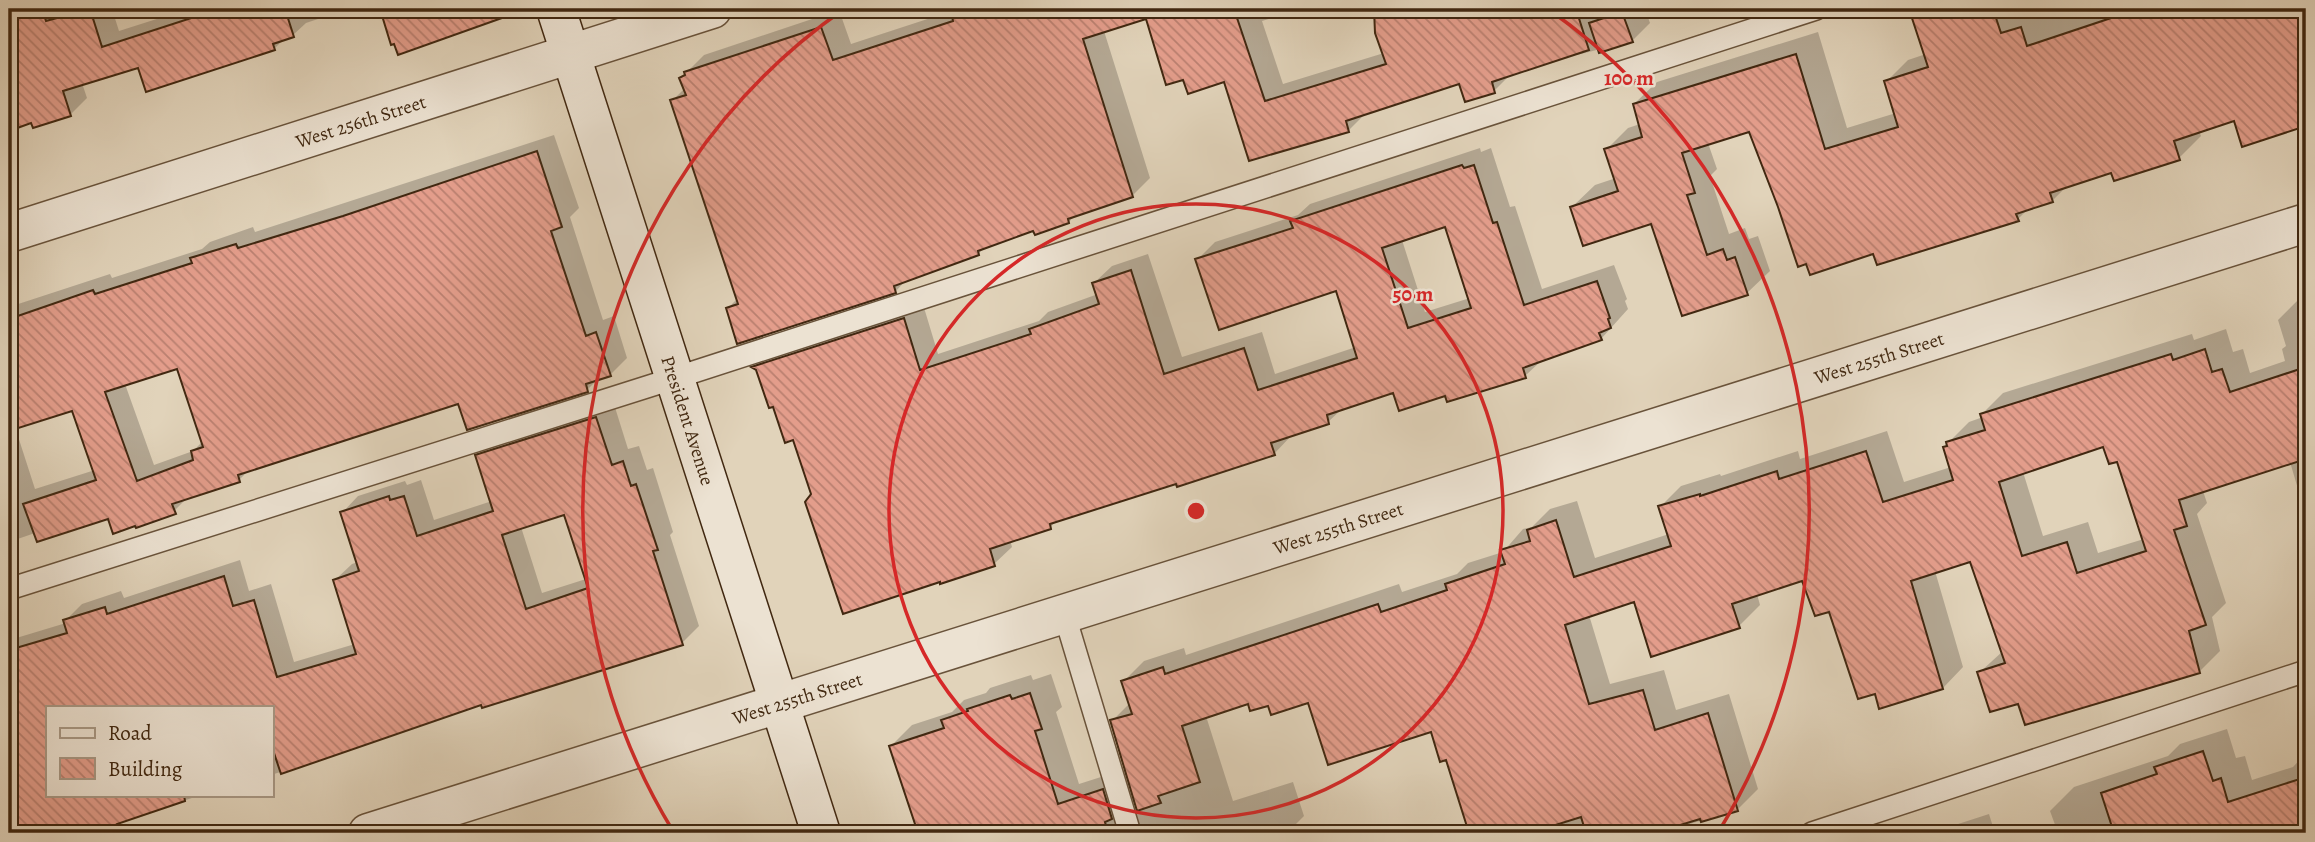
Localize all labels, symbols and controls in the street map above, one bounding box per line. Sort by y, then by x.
text: 100 m [1604,64,1654,92]
street label: West 256th Street [291,89,429,155]
text: 50 m [1393,280,1434,308]
street label: West 255th Street [1810,326,1947,391]
street label: President Avenue [654,352,720,489]
street label: West 255th Street [1269,496,1407,562]
centre of rings [1184,499,1208,523]
street label: West 255th Street [728,666,866,732]
legend [46,706,273,796]
text: Road [108,719,152,747]
text: Building [108,755,183,783]

